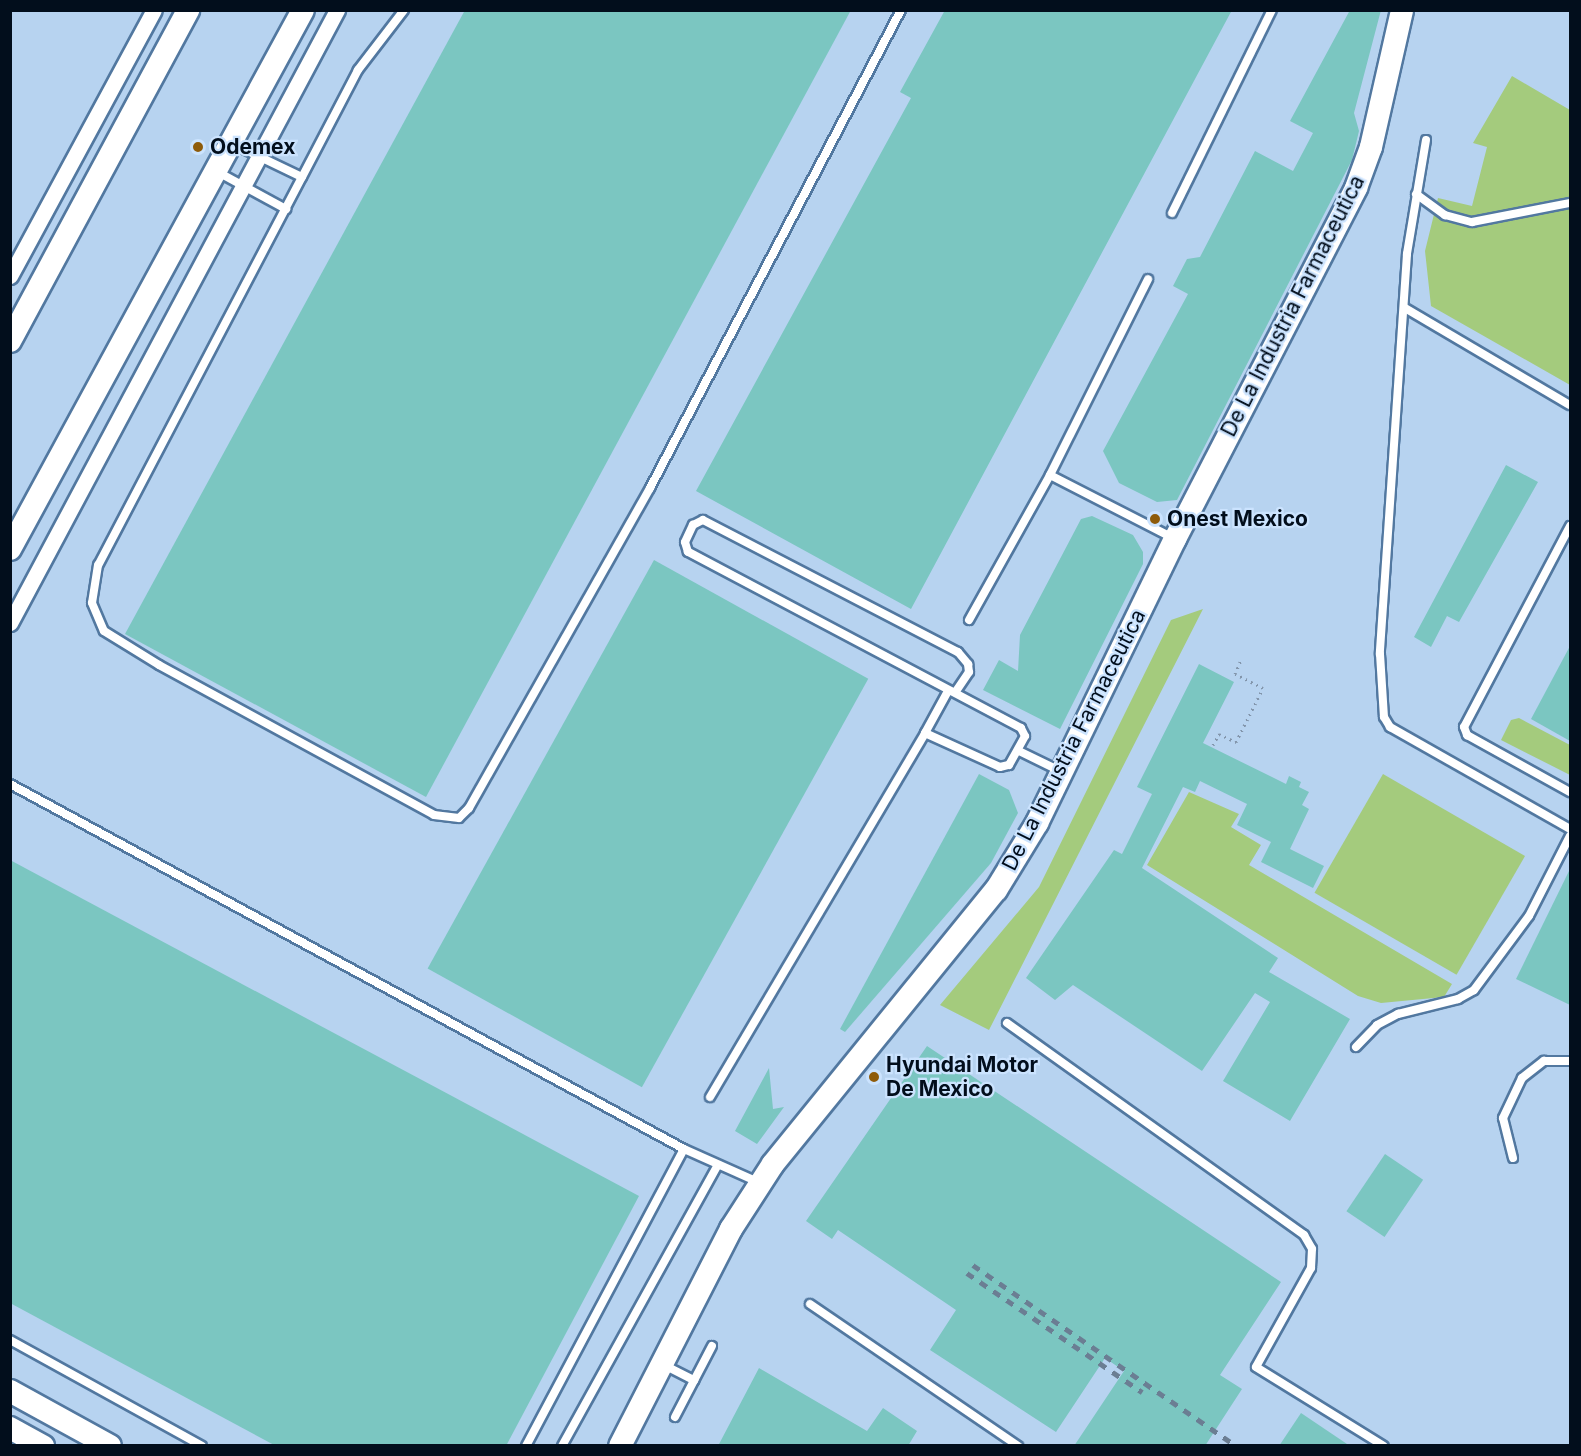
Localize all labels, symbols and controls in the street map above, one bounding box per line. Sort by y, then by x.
place label: Odemex [210,134,295,160]
marker: Odemex [191,140,205,154]
street label: De La Industria Farmaceutica [1216,171,1370,441]
place label: Onest Mexico [1167,506,1308,532]
marker: Onest Mexico [1148,512,1162,526]
street label: De La Industria Farmaceutica [997,605,1151,875]
place label: Hyundai Motor De Mexico [886,1052,1038,1102]
marker: Hyundai Motor De Mexico [867,1070,881,1084]

